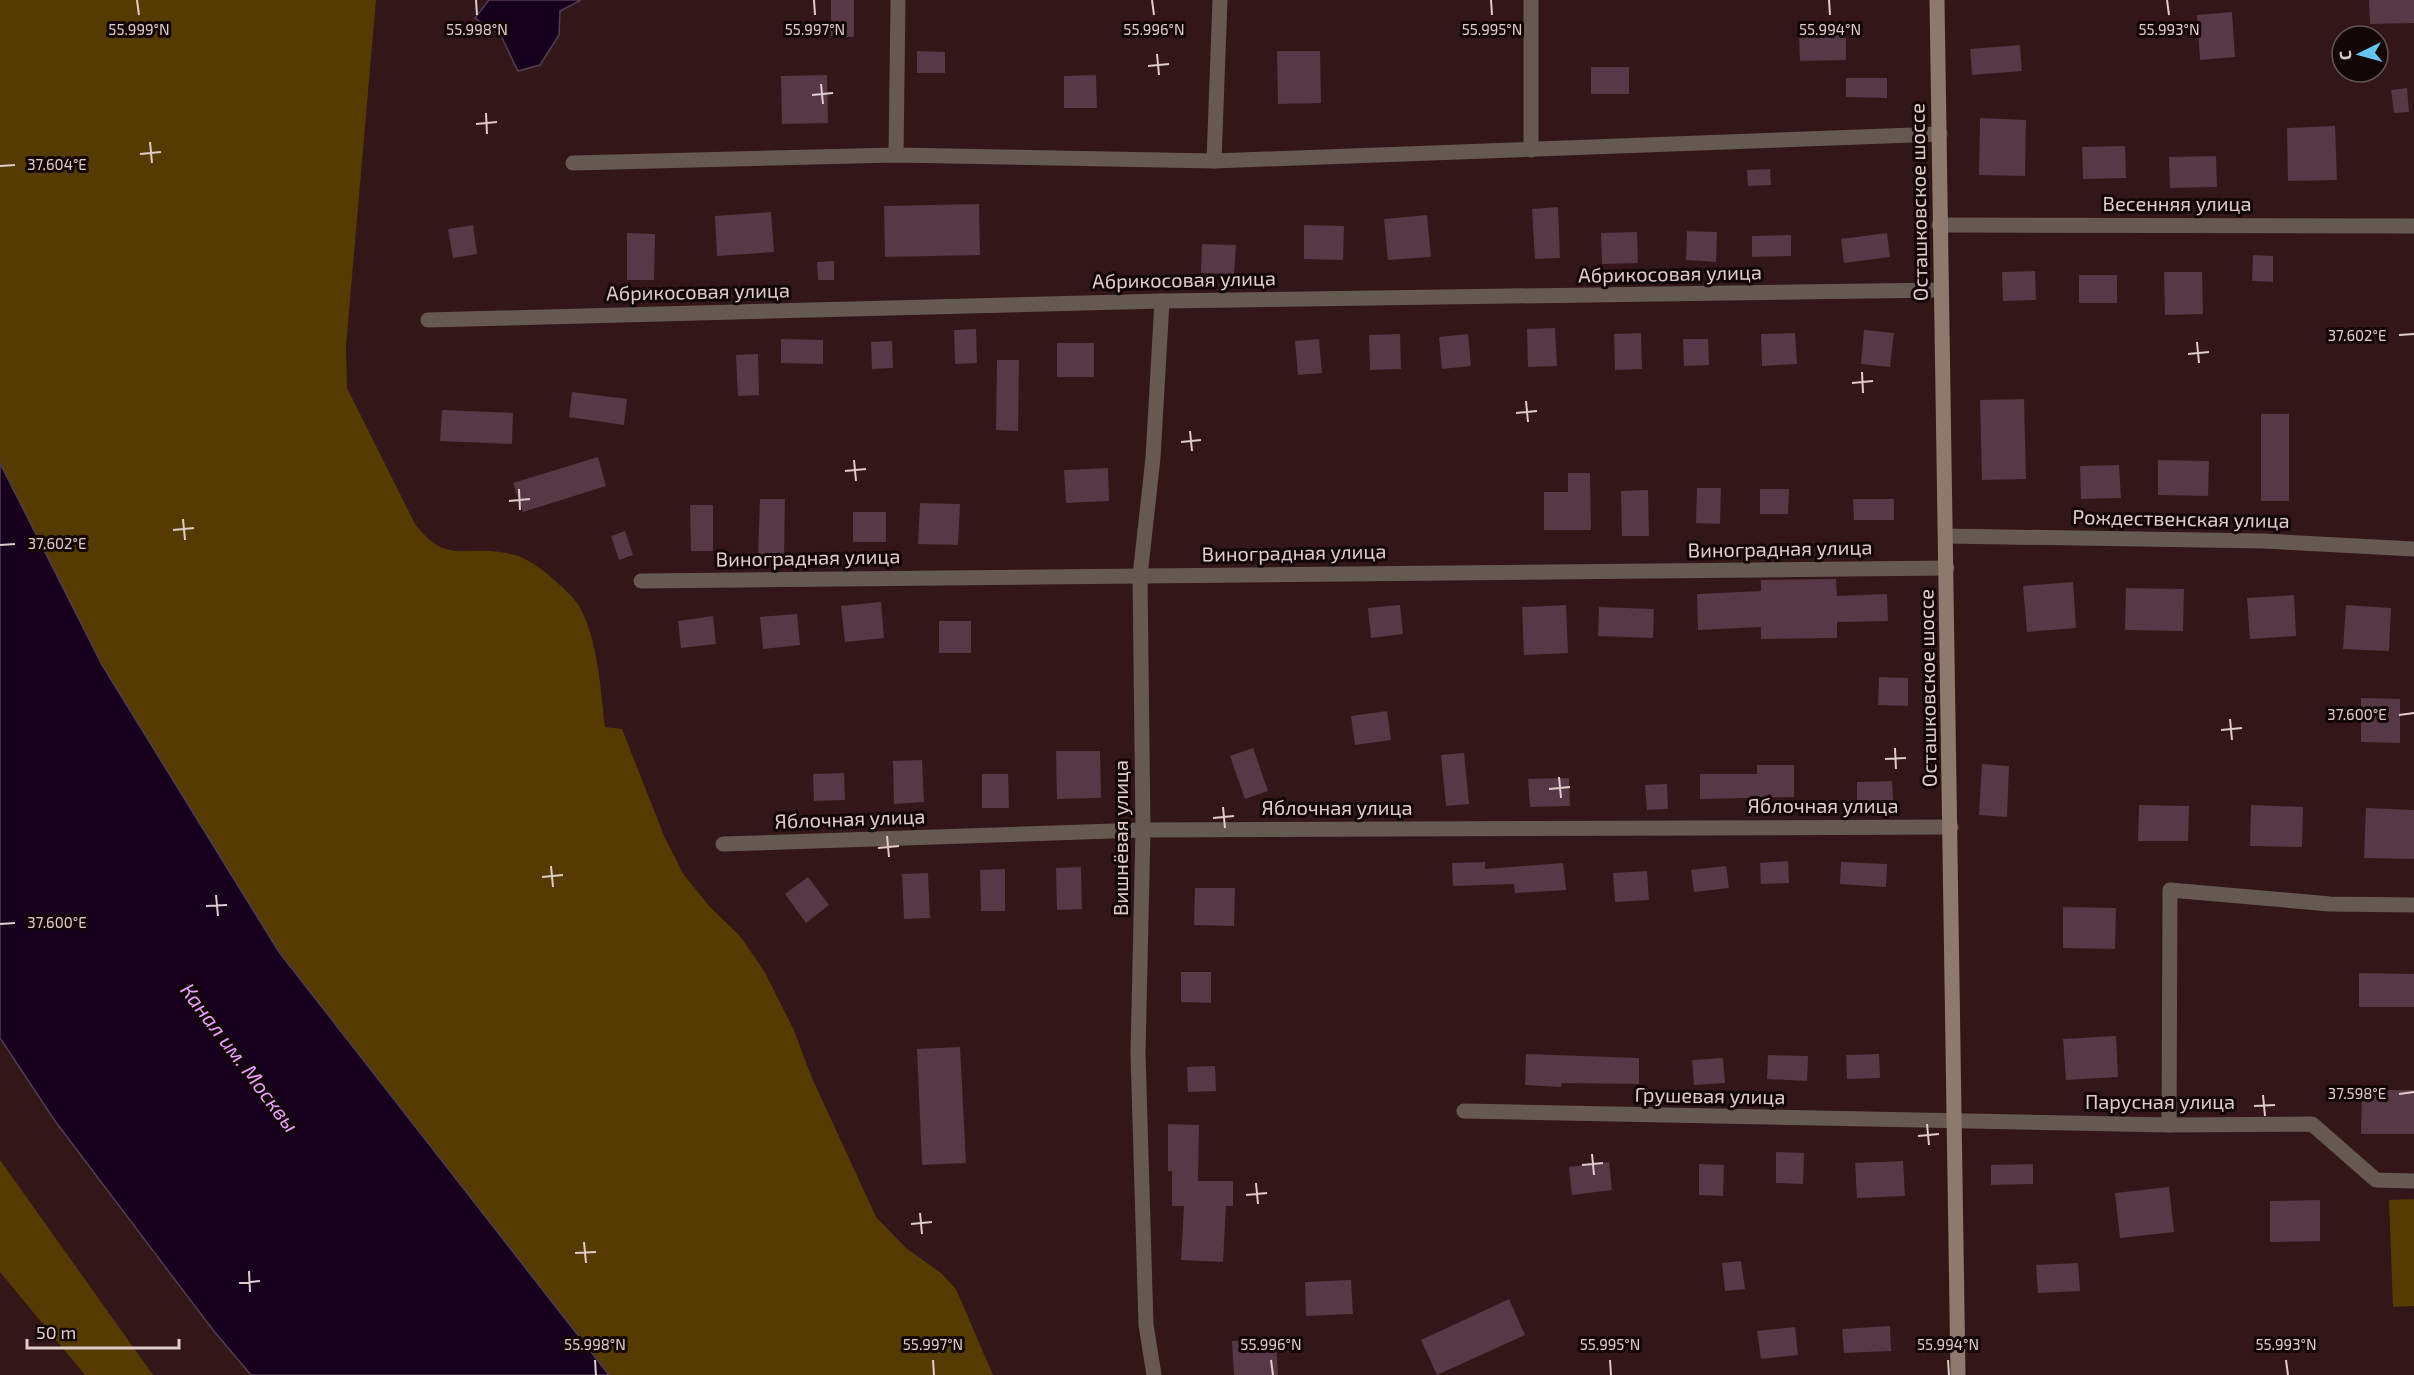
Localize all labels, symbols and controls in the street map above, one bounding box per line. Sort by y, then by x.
text: 55.999°N [108,20,170,38]
text: 55.998°N [446,20,508,38]
text: 55.997°N [785,20,845,38]
text: 55.996°N [1123,20,1185,38]
text: 55.995°N [1462,20,1522,38]
text: 55.994°N [1799,20,1861,38]
text: 55.993°N [2138,20,2200,38]
north arrow [2330,24,2390,84]
text: С [2335,50,2354,61]
street label: Осташковское шоссе [1904,103,1932,301]
text: 37.604°E [27,155,87,173]
street label: Весенняя улица [2103,191,2252,216]
street label: Абрикосовая улица [1578,259,1762,288]
street label: Абрикосовая улица [1092,265,1276,294]
street label: Абрикосовая улица [606,277,790,306]
text: 37.602°E [2328,326,2386,344]
street label: Рождественская улица [2072,504,2290,533]
text: 37.602°E [28,534,86,552]
street label: Виноградная улица [1687,534,1873,563]
street label: Виноградная улица [1201,538,1387,567]
street label: Виноградная улица [715,543,901,572]
street label: Осташковское шоссе [1913,589,1941,787]
text: 37.600°E [2327,705,2387,723]
street label: Вишнёвая улица [1108,760,1133,916]
street label: Яблочная улица [1748,793,1898,818]
street label: Яблочная улица [1262,795,1412,820]
street label: Яблочная улица [774,803,926,834]
text: 37.600°E [27,913,87,931]
water label: Канал им. Москвы [176,978,304,1137]
street label: Грушевая улица [1634,1082,1786,1109]
text: 37.598°E [2328,1084,2386,1102]
street label: Парусная улица [2085,1089,2235,1114]
scale bar [27,1312,178,1350]
text: 50 m [36,1321,76,1343]
text: 55.998°N [564,1335,626,1353]
text: 55.997°N [903,1335,963,1353]
text: 55.996°N [1240,1335,1302,1353]
text: 55.995°N [1580,1335,1640,1353]
text: 55.994°N [1917,1335,1979,1353]
text: 55.993°N [2255,1335,2317,1353]

